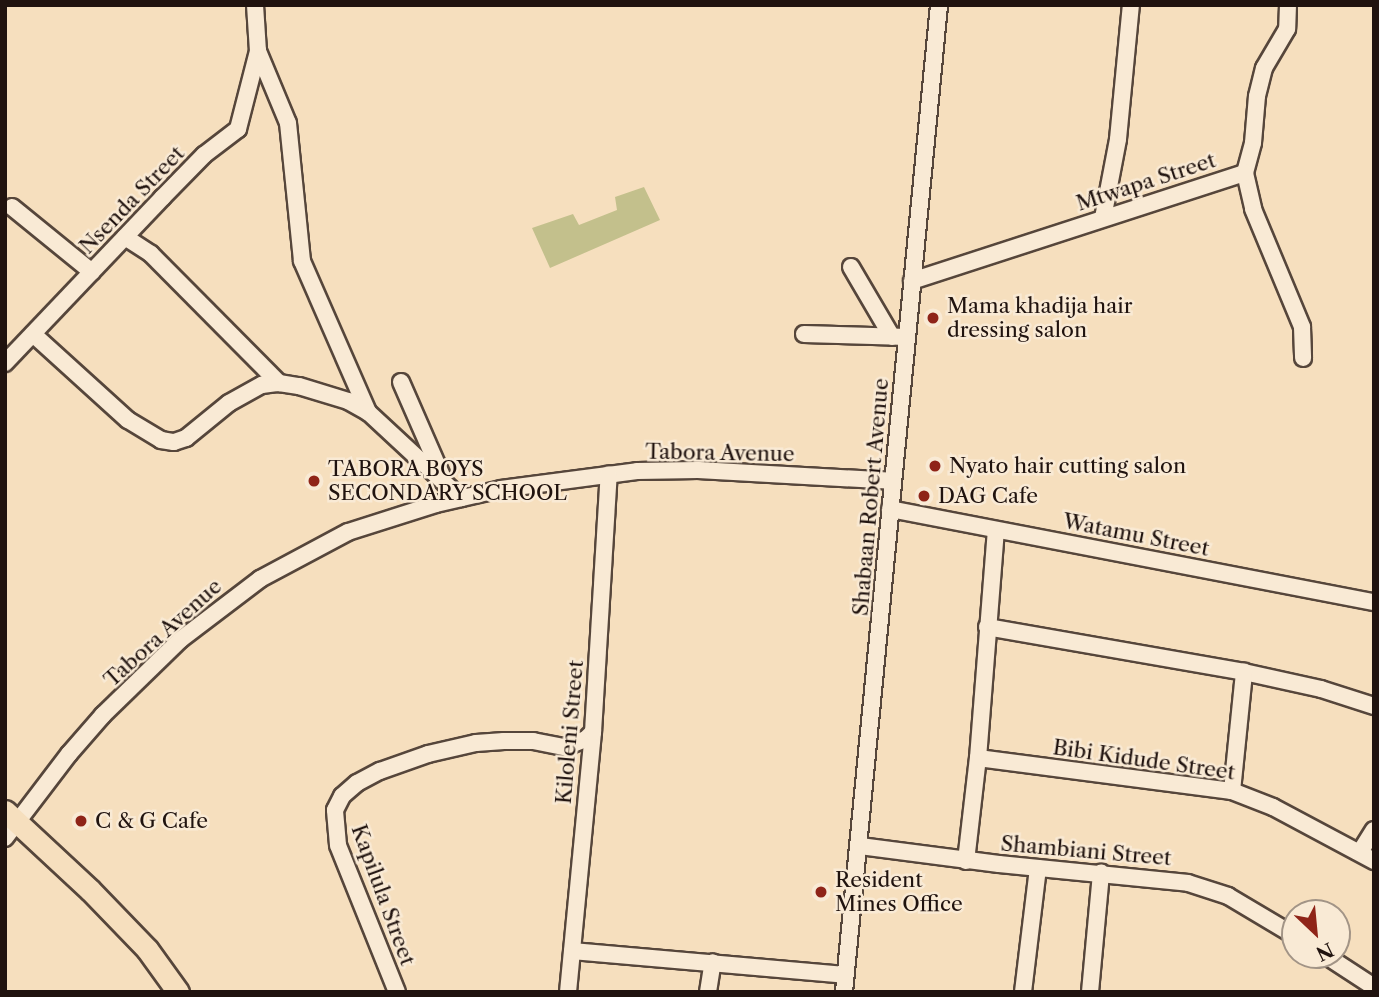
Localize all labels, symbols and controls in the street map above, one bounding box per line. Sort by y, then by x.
street label: Nsenda Street [74,141,190,259]
street label: Mtwapa Street [1073,148,1219,216]
place label: Mama khadija hair dressing salon [947,293,1133,343]
marker: Mama khadija hair dressing salon [925,310,941,326]
street label: Shabaan Robert Avenue [848,377,894,617]
street label: Tabora Avenue [645,439,795,467]
place label: Nyato hair cutting salon [949,453,1186,479]
place label: TABORA BOYS SECONDARY SCHOOL [328,456,568,506]
marker: Nyato hair cutting salon [927,458,943,474]
marker: TABORA BOYS SECONDARY SCHOOL [306,473,322,489]
place label: DAG Cafe [938,483,1038,509]
marker: DAG Cafe [916,488,932,504]
street label: Watamu Street [1061,508,1211,562]
street label: Tabora Avenue [99,573,227,693]
street label: Kiloleni Street [551,659,589,805]
street label: Bibi Kidude Street [1051,735,1237,785]
place label: C & G Cafe [95,808,208,834]
marker: C & G Cafe [73,813,89,829]
street label: Kapilula Street [346,821,420,969]
street label: Shambiani Street [1000,831,1172,871]
place label: Resident Mines Office [835,867,963,917]
marker: Resident Mines Office [813,884,829,900]
north arrow [1281,899,1351,969]
text: N [1312,938,1337,965]

